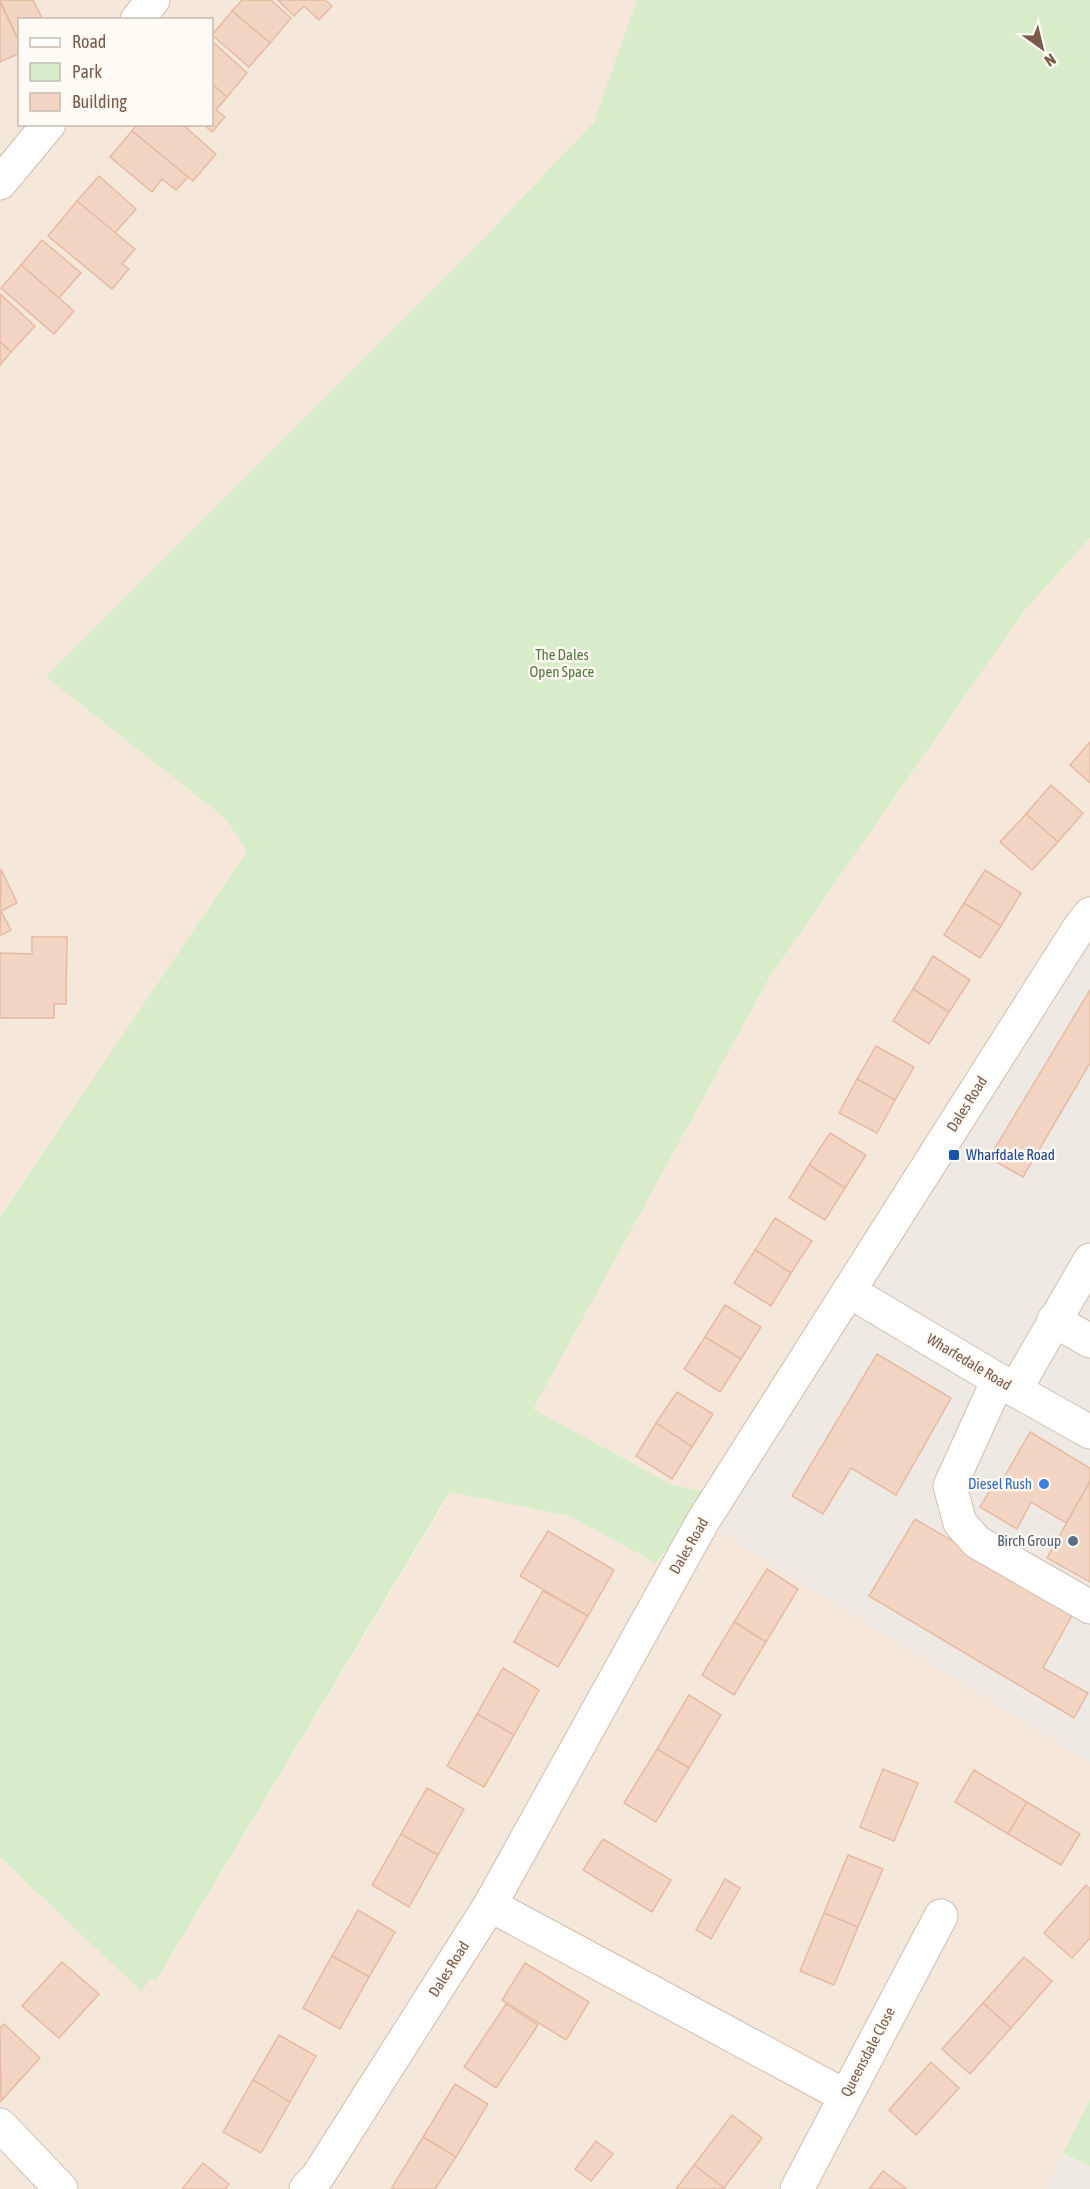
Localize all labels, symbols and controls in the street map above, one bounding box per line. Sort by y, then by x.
legend [18,18,213,126]
north arrow [1012,18,1072,78]
text: Road [72,31,106,52]
text: N [1041,50,1059,71]
text: Park [72,61,102,82]
text: Building [72,91,127,112]
park label: The Dales Open Space [530,646,595,680]
street label: Dales Road [943,1073,990,1135]
place label: Wharfdale Road [966,1146,1055,1163]
marker: Wharfdale Road [947,1148,961,1162]
street label: Wharfedale Road [924,1330,1015,1393]
place label: Diesel Rush [968,1475,1032,1492]
marker: Diesel Rush [1037,1477,1051,1491]
street label: Dales Road [666,1515,711,1577]
place label: Birch Group [997,1532,1061,1549]
marker: Birch Group [1066,1534,1080,1548]
street label: Dales Road [425,1938,472,2000]
street label: Queensdale Close [837,2004,898,2099]

